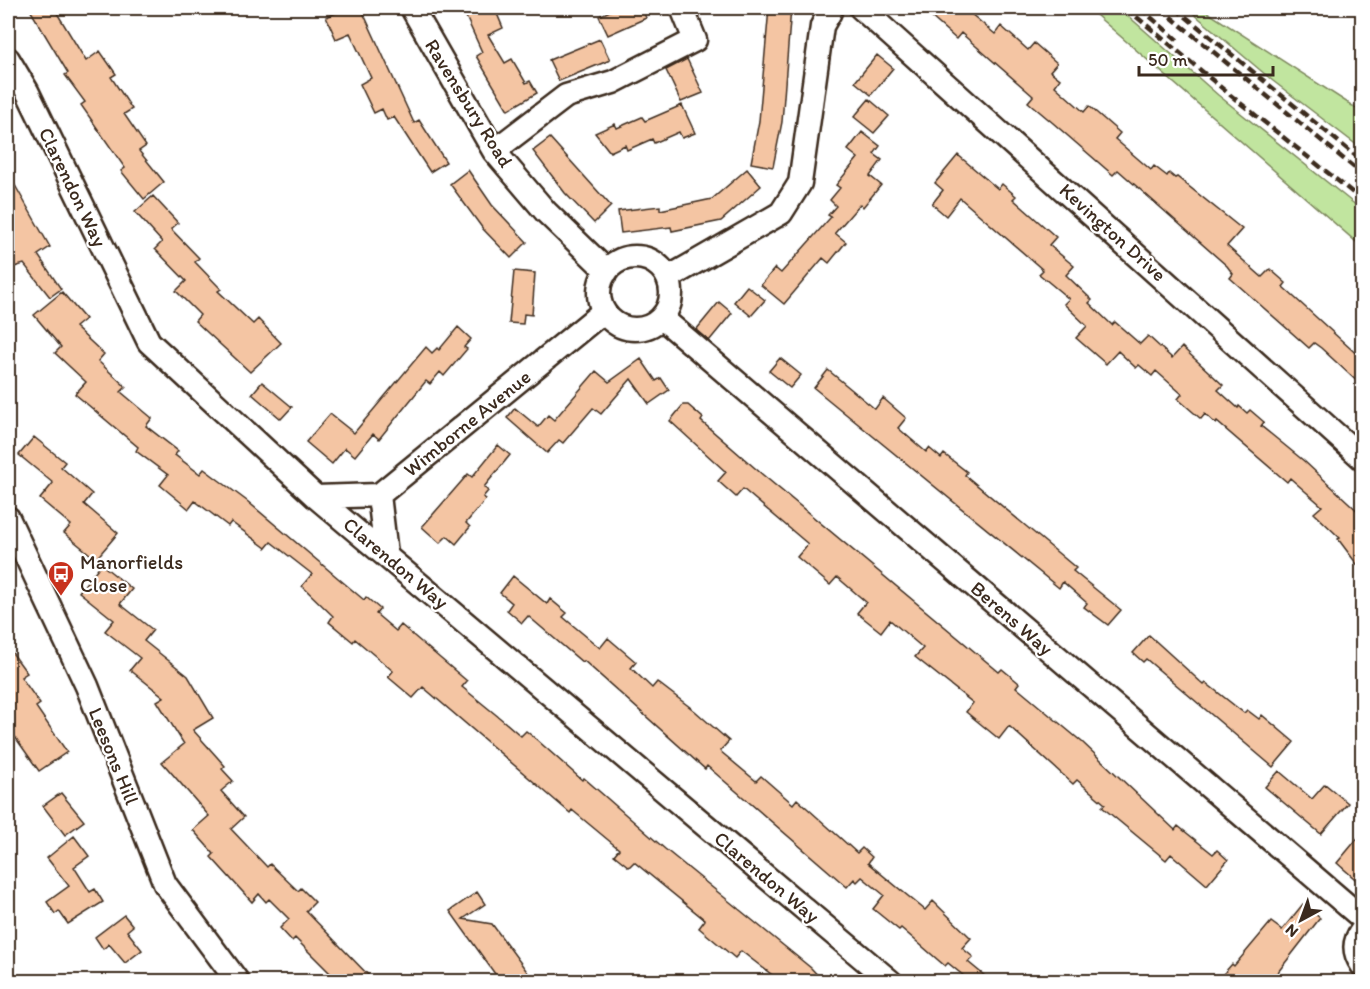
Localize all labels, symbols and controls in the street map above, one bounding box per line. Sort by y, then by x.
street label: Ravensbury Road [420,34,518,172]
scale bar [1139,39,1272,77]
text: 50 m [1148,49,1188,71]
street label: Clarendon Way [34,123,113,251]
street label: Kevington Drive [1055,178,1171,286]
street label: Wimborne Avenue [399,364,535,482]
street label: Clarendon Way [339,512,454,614]
place label: Manorfields Close [80,550,183,597]
bus stop icon: Manorfields Close [46,559,76,597]
street label: Berens Way [966,576,1058,661]
street label: Leesons Hill [84,704,144,808]
street label: Clarendon Way [710,826,825,928]
north arrow [1271,890,1331,950]
text: N [1281,920,1302,942]

